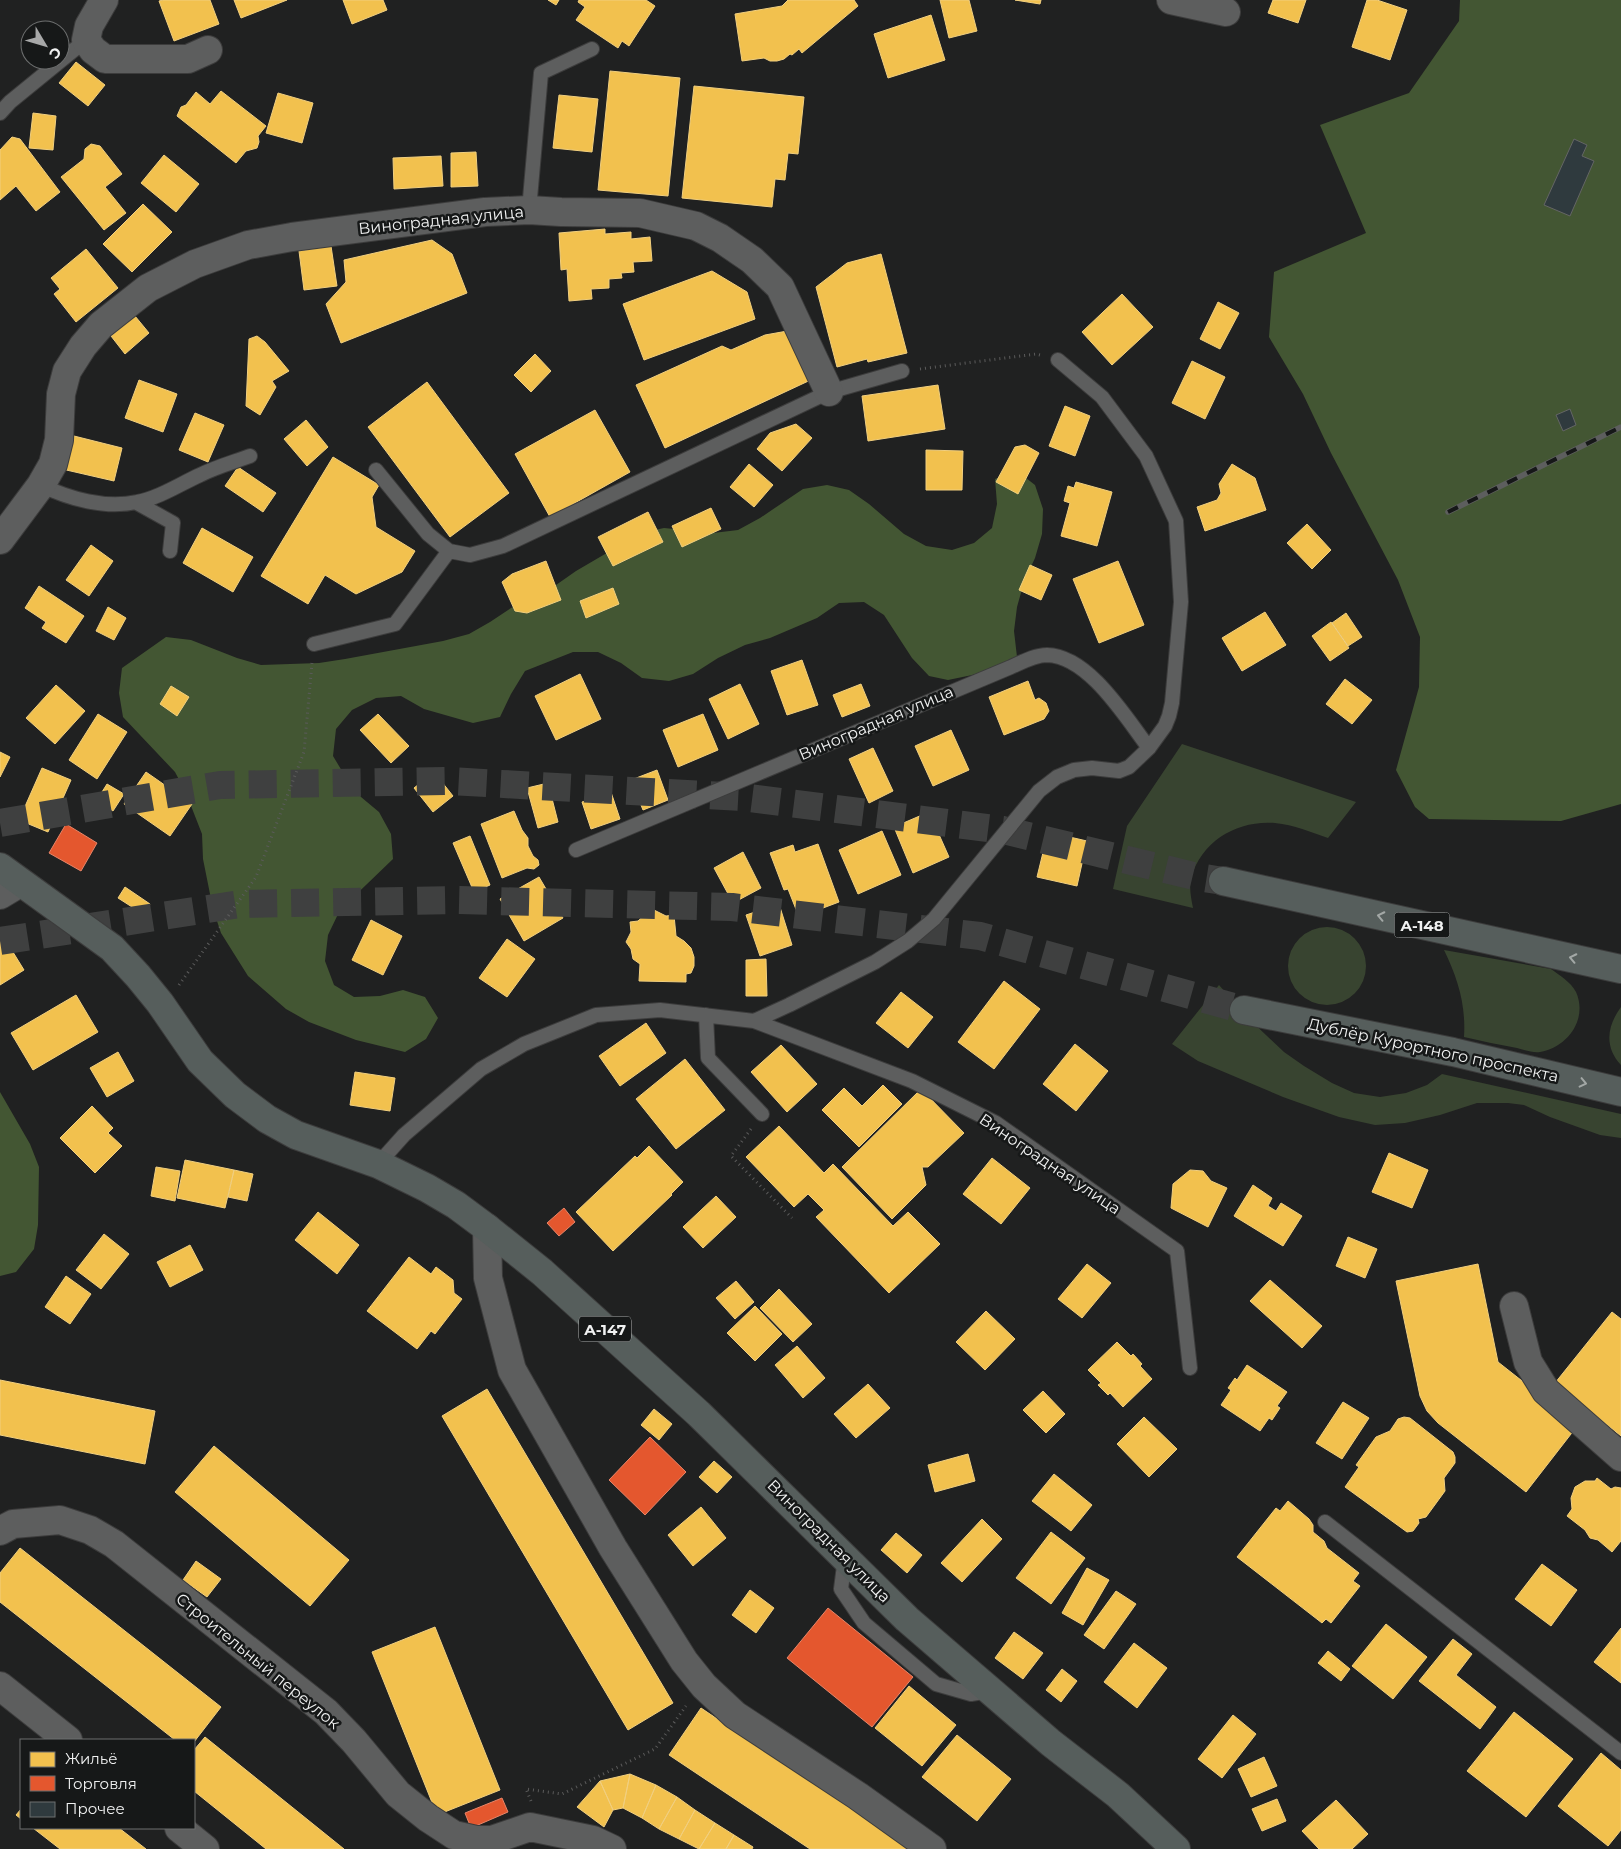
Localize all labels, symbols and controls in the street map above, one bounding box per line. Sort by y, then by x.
north arrow [20,20,70,70]
text: С [45,43,65,63]
street label: Виноградная улица [357,202,525,238]
street label: Виноградная улица [796,682,956,764]
one-way arrow [1376,911,1385,922]
road number: А-148 [1394,912,1450,938]
one-way arrow [1569,953,1578,964]
street label: Дублёр Курортного проспекта [1306,1014,1560,1086]
one-way arrow [1578,1077,1587,1088]
street label: Виноградная улица [976,1110,1124,1218]
road number: А-147 [579,1316,631,1342]
street label: Виноградная улица [764,1476,894,1606]
street label: Строительный переулок [172,1589,344,1733]
legend [20,1739,195,1829]
text: Жильё [65,1749,118,1768]
text: Торговля [65,1774,137,1793]
text: Прочее [65,1799,125,1818]

